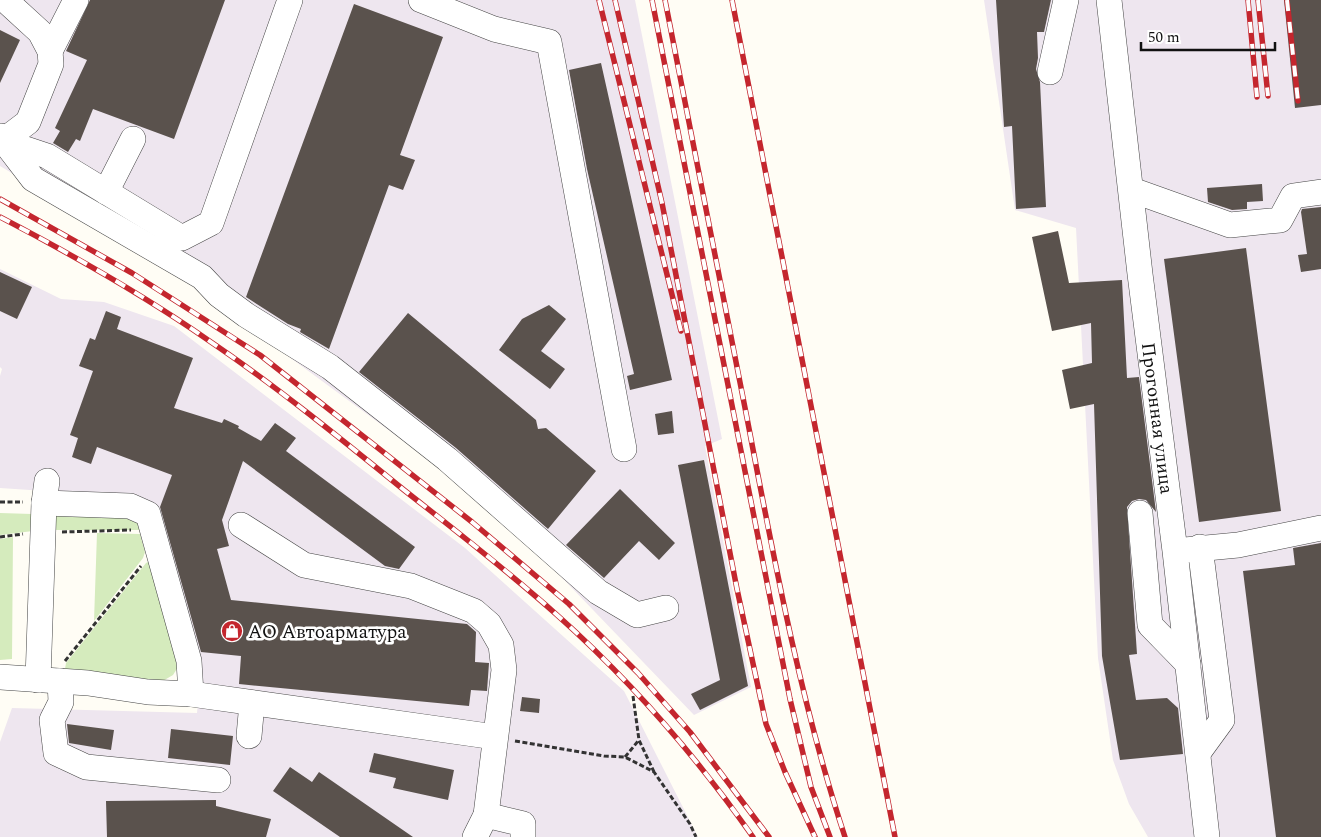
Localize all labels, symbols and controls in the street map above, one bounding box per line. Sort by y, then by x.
scale bar [1141,20,1275,52]
text: 50 m [1148,26,1180,49]
street label: Прогонная улица [1133,341,1181,497]
place label: АО Автоарматура [248,618,407,647]
shop icon: АО Автоарматура [220,619,244,643]

